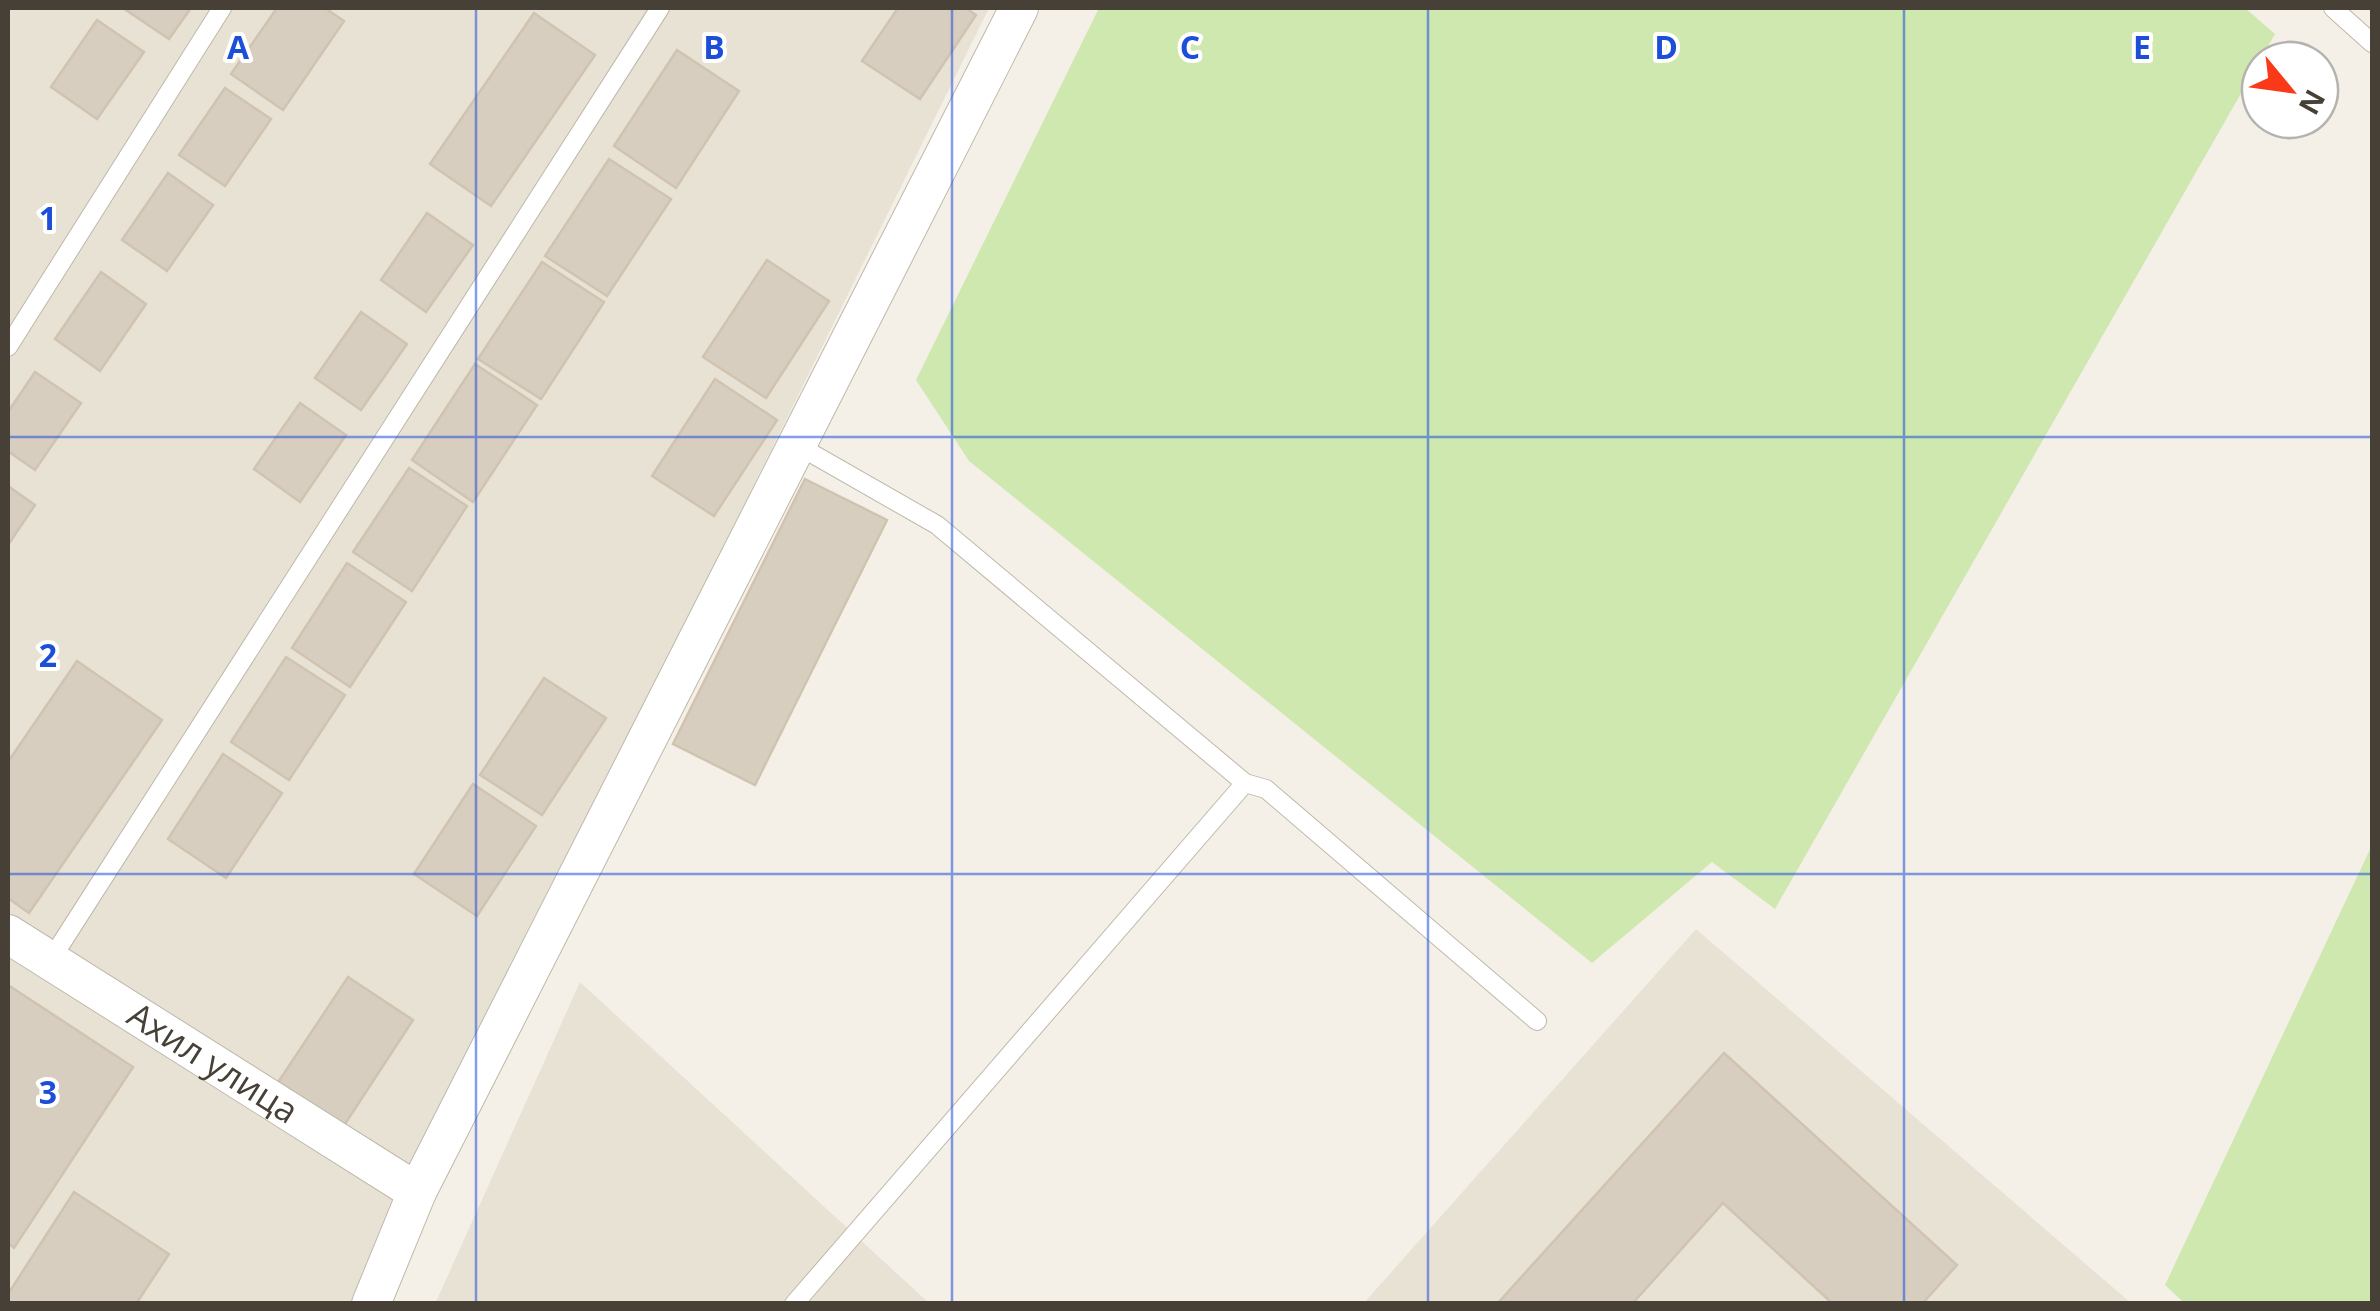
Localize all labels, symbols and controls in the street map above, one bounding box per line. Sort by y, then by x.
text: A [227,25,250,68]
text: B [703,25,725,68]
text: C [1180,25,1200,68]
text: D [1654,25,1678,68]
text: E [2133,25,2151,68]
north arrow [2240,40,2340,140]
text: N [2291,83,2335,122]
text: 1 [39,196,57,239]
text: 2 [39,633,57,676]
street label: Ахил улица [119,990,308,1133]
text: 3 [39,1070,57,1113]

